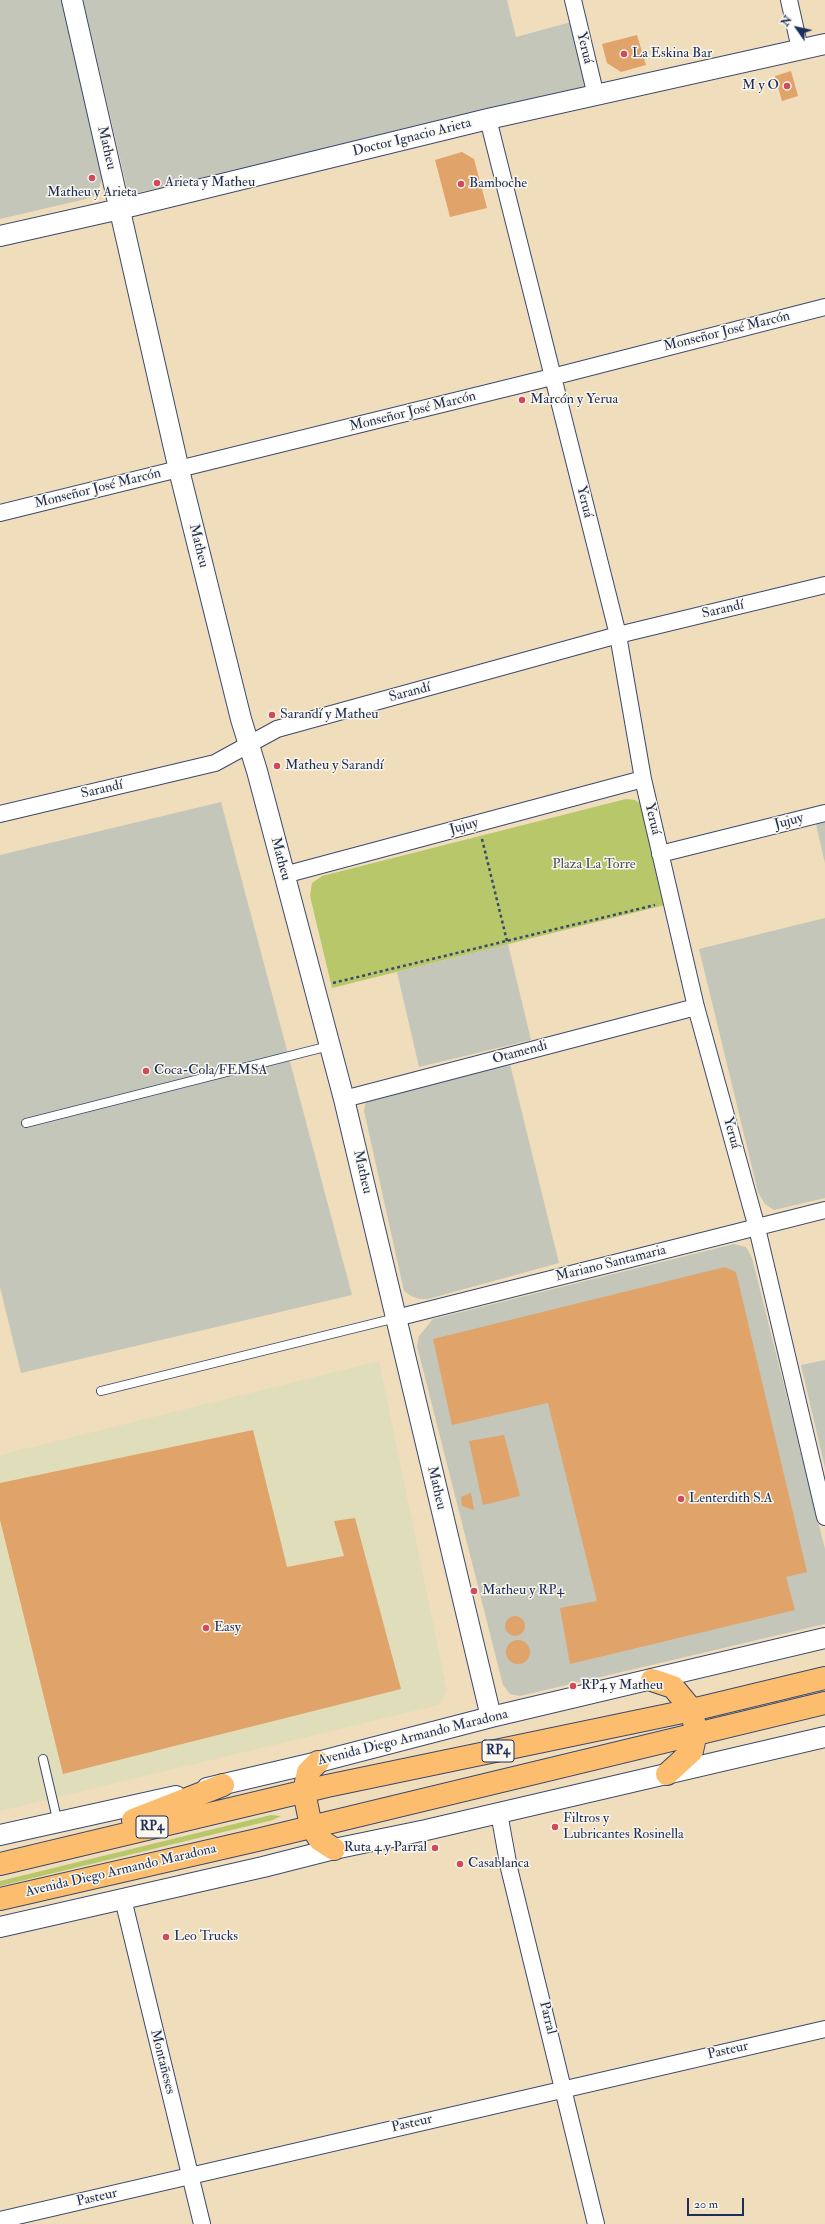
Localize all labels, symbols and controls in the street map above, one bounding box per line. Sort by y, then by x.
north arrow [777,8,817,48]
text: N [778,13,795,29]
street label: Yeruá [572,30,596,66]
place label: La Eskina Bar [632,46,712,62]
marker: La Eskina Bar [619,49,629,59]
place label: M y O [742,78,779,94]
marker: M y O [782,81,792,91]
street label: Doctor Ignacio Arieta [351,115,473,161]
street label: Matheu [93,125,119,171]
marker: Matheu y Arieta [87,173,97,183]
place label: Arieta y Matheu [165,175,255,191]
place label: Bamboche [469,176,527,192]
marker: Arieta y Matheu [152,178,162,188]
marker: Bamboche [456,179,466,189]
place label: Matheu y Arieta [47,185,137,201]
street label: Monseñor José Marcón [662,308,792,356]
street label: Monseñor José Marcón [348,388,478,436]
place label: Marcón y Yerua [530,392,618,408]
marker: Marcón y Yerua [517,395,527,405]
street label: Monseñor José Marcón [33,465,163,513]
street label: Yeruá [572,484,596,520]
street label: Matheu [185,523,211,569]
street label: Sarandí [700,597,746,623]
street label: Sarandí [387,679,433,707]
place label: Sarandí y Matheu [280,707,379,723]
marker: Sarandí y Matheu [267,710,277,720]
place label: Matheu y Sarandí [285,758,384,774]
marker: Matheu y Sarandí [272,761,282,771]
street label: Sarandí [79,777,125,803]
street label: Yeruá [640,801,664,837]
street label: Jujuy [773,810,805,834]
street label: Jujuy [448,815,480,839]
street label: Matheu [266,835,294,883]
park label: Plaza La Torre [552,857,636,873]
street label: Otamendi [491,1038,549,1068]
place label: Coca-Cola/FEMSA [154,1063,267,1079]
marker: Coca-Cola/FEMSA [141,1066,151,1076]
street label: Yeruá [719,1115,743,1151]
street label: Matheu [349,1149,375,1195]
street label: Mariano Santamaria [554,1242,668,1286]
street label: Matheu [423,1465,449,1511]
place label: Lenterdith S.A [689,1491,773,1507]
marker: Lenterdith S.A [676,1494,686,1504]
place label: Matheu y RP4 [482,1583,564,1599]
marker: Matheu y RP4 [469,1586,479,1596]
place label: Easy [214,1620,241,1636]
marker: Easy [201,1623,211,1633]
place label: RP4 y Matheu [581,1678,663,1694]
marker: RP4 y Matheu [568,1681,578,1691]
street label: Avenida Diego Armando Maradona [316,1706,510,1770]
road number: RP4 [482,1740,514,1762]
place label: Filtros y Lubricantes Rosinella [563,1811,684,1844]
road number: RP4 [136,1816,168,1838]
marker: Filtros y Lubricantes Rosinella [550,1822,560,1832]
place label: Ruta 4 y Parral [344,1840,427,1856]
street label: Avenida Diego Armando Maradona [24,1841,218,1901]
marker: Ruta 4 y Parral [430,1843,440,1853]
place label: Casablanca [468,1856,529,1872]
marker: Casablanca [455,1859,465,1869]
place label: Leo Trucks [174,1929,238,1945]
marker: Leo Trucks [161,1932,171,1942]
street label: Parral [535,2000,559,2036]
street label: Montañeses [146,2028,178,2096]
street label: Pasteur [706,2038,750,2064]
street label: Pasteur [390,2111,434,2137]
street label: Pasteur [75,2185,119,2211]
scale bar [689,2190,746,2216]
text: 20 m [694,2197,718,2212]

